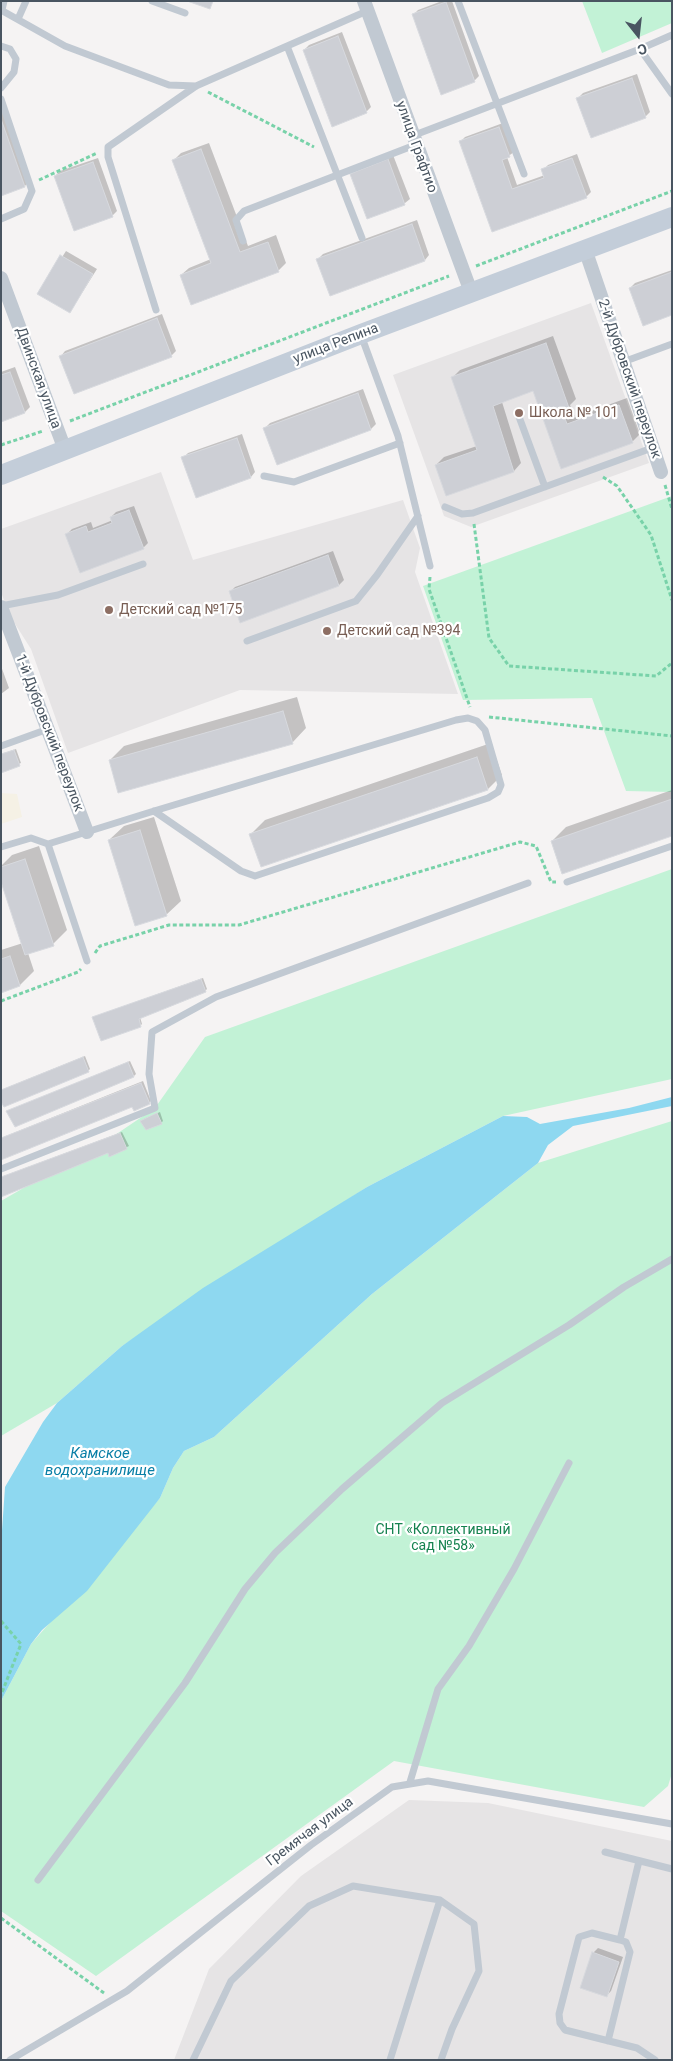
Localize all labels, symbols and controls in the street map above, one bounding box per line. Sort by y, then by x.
north arrow [613,10,663,60]
text: С [636,40,649,58]
street label: улица Графтио [392,99,440,195]
street label: 2-й Дубровский переулок [594,297,664,461]
street label: улица Репина [291,320,381,368]
street label: Двинская улица [12,325,64,431]
place label: Школа № 101 [529,405,618,421]
marker: Школа № 101 [513,407,525,419]
place label: Детский сад №175 [119,602,242,618]
marker: Детский сад №175 [103,604,115,616]
place label: Детский сад №394 [337,623,460,639]
marker: Детский сад №394 [321,625,333,637]
street label: 1-й Дубровский переулок [11,652,87,814]
water label: Камское водохранилище [45,1445,155,1480]
park label: СНТ «Коллективный сад №58» [375,1522,511,1554]
street label: Гремячая улица [263,1794,357,1870]

